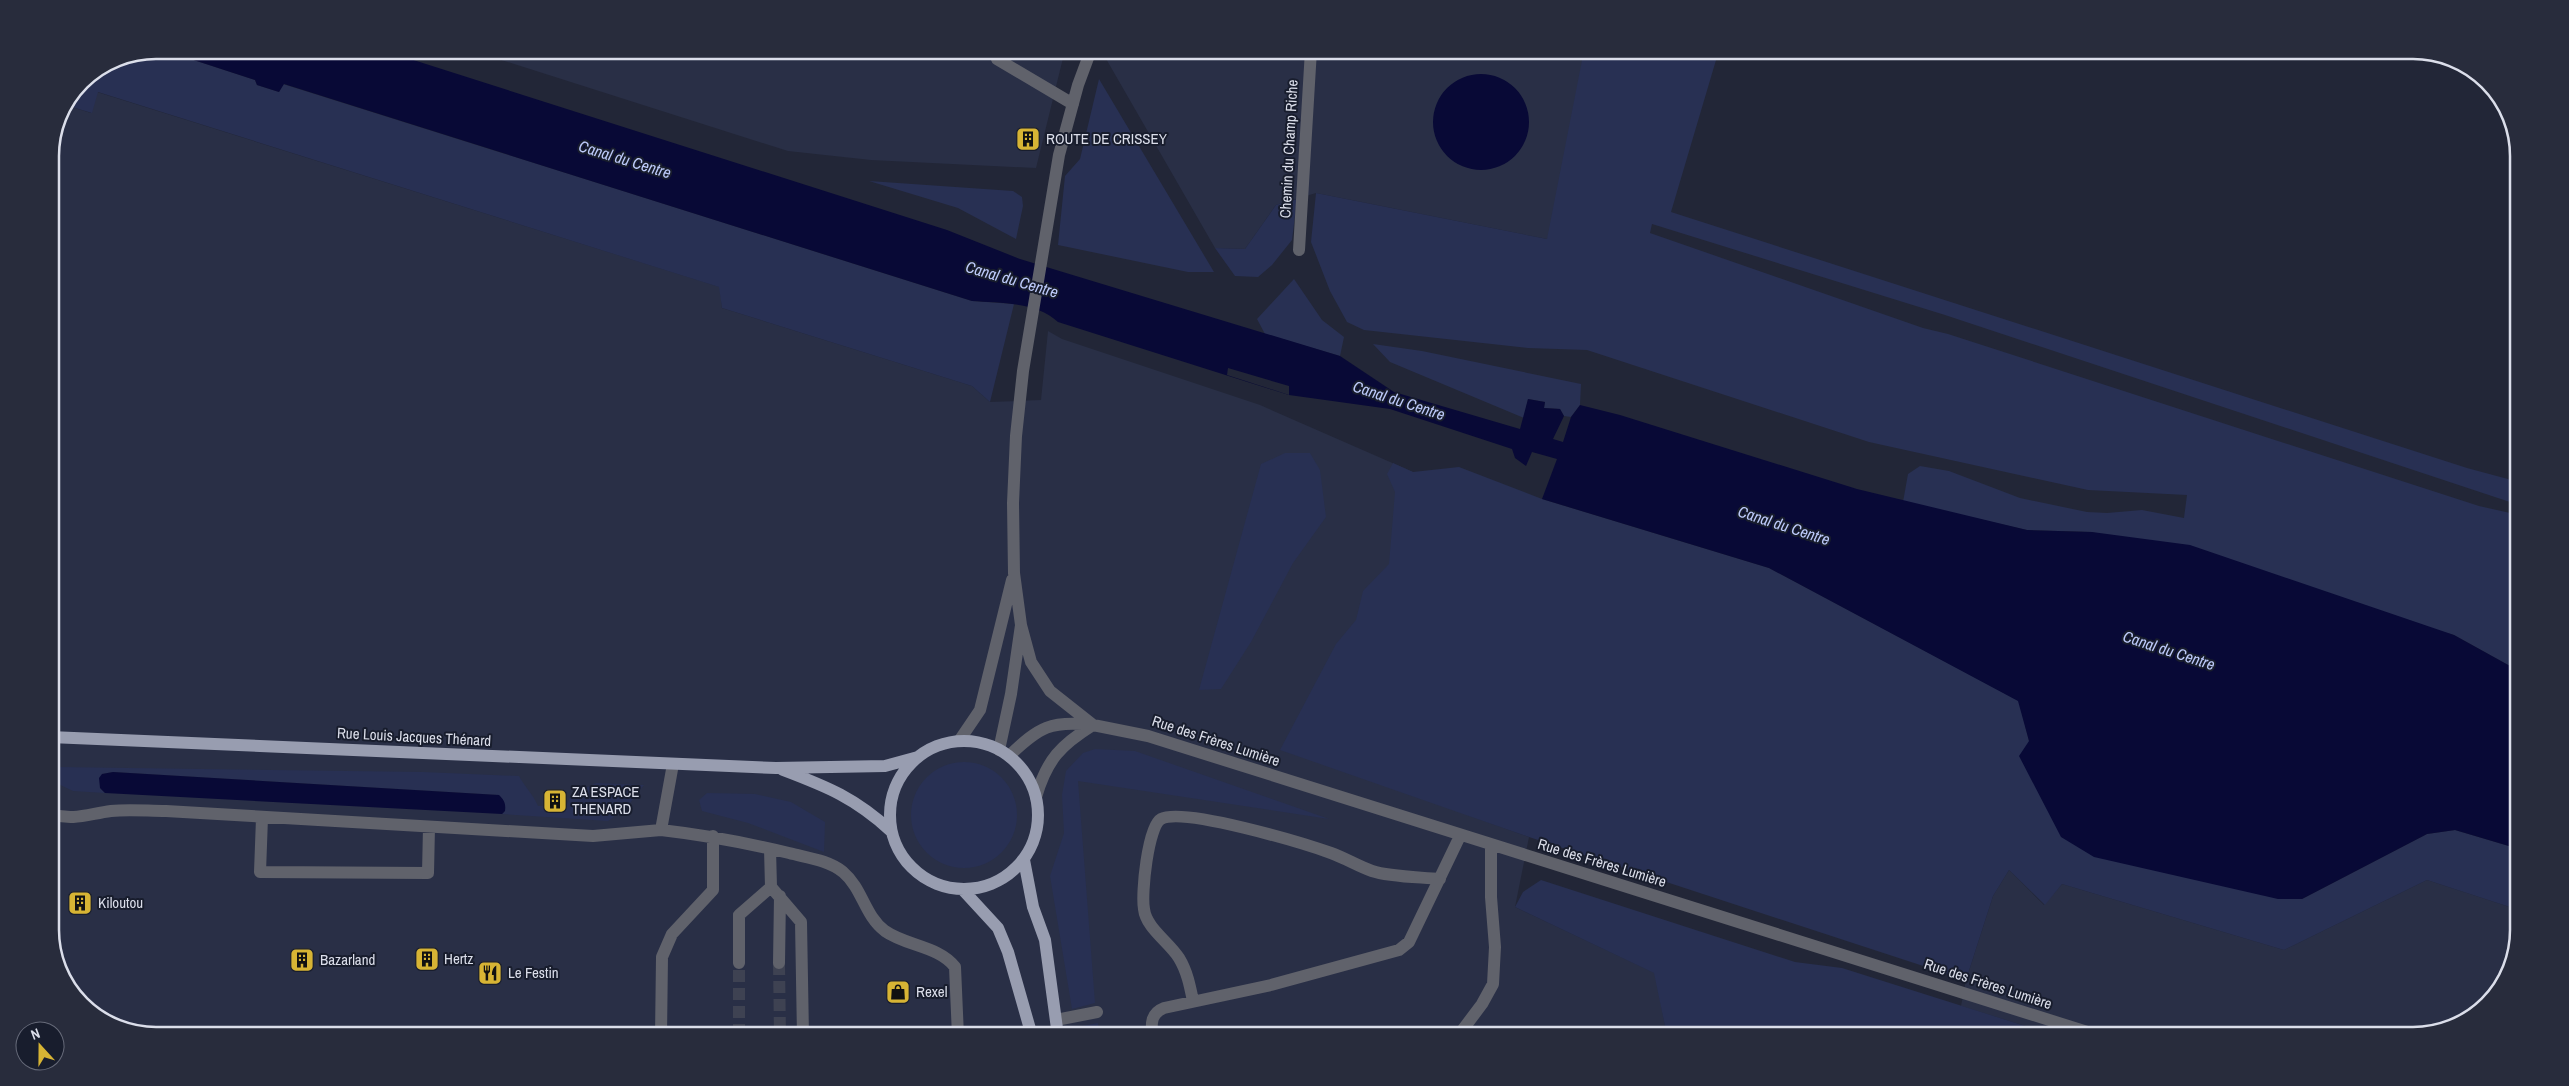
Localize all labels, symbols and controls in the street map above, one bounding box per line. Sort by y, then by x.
street label: Chemin du Champ Riche [1274,79,1303,219]
building icon: ROUTE DE CRISSEY [1015,126,1041,152]
place label: ROUTE DE CRISSEY [1046,128,1168,149]
water label: Canal du Centre [576,135,674,183]
water label: Canal du Centre [963,255,1061,303]
water label: Canal du Centre [1350,375,1448,425]
water label: Canal du Centre [1735,500,1833,550]
water label: Canal du Centre [2120,625,2218,675]
street label: Rue des Frères Lumière [1150,710,1283,771]
street label: Rue Louis Jacques Thénard [336,722,492,751]
place label: ZA ESPACE THENARD [572,781,639,819]
building icon: ZA ESPACE THENARD [542,788,568,814]
street label: Rue des Frères Lumière [1535,833,1669,892]
building icon: Kiloutou [67,890,93,916]
place label: Kiloutou [98,892,143,913]
building icon: Hertz [414,946,440,972]
building icon: Bazarland [289,947,315,973]
place label: Hertz [444,948,473,969]
place label: Bazarland [320,949,375,970]
street label: Rue des Frères Lumière [1922,953,2055,1014]
restaurant icon: Le Festin [477,960,503,986]
place label: Le Festin [508,962,559,983]
shop icon: Rexel [885,979,911,1005]
place label: Rexel [916,981,947,1002]
north arrow [15,1021,65,1071]
text: N [28,1024,42,1044]

